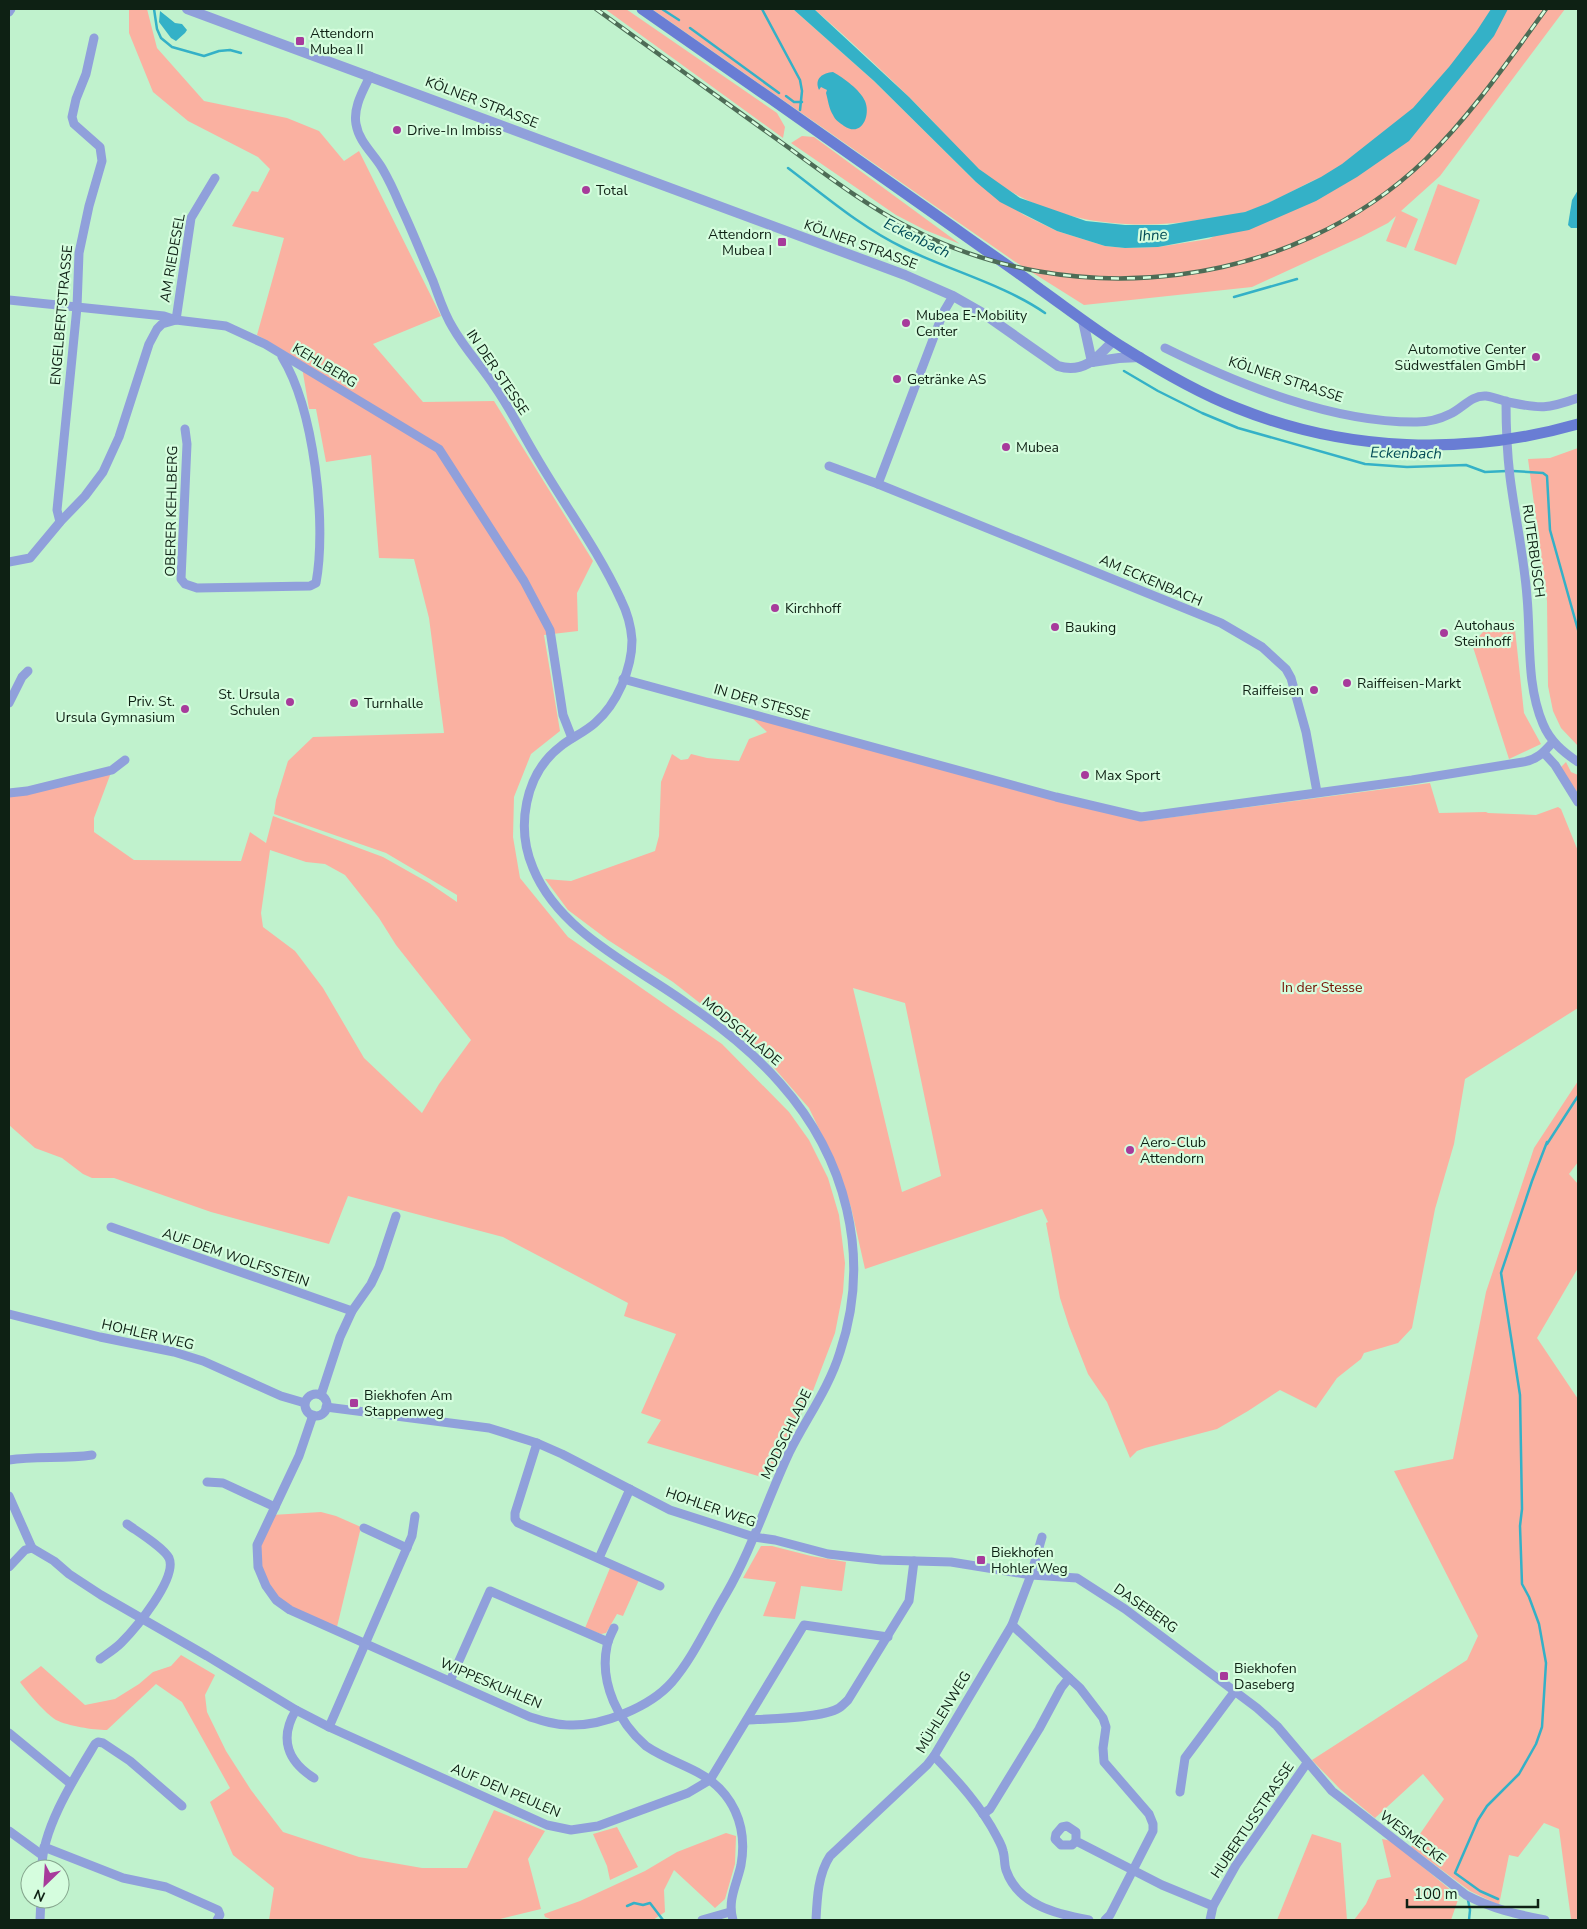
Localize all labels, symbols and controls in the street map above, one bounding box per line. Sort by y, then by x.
place label: Attendorn Mubea II [310,24,374,59]
marker: Attendorn Mubea II [294,35,306,47]
street label: KÖLNER STRASSE [423,72,541,133]
place label: Drive-In Imbiss [407,121,502,140]
marker: Drive-In Imbiss [391,124,403,136]
place label: Total [596,181,628,200]
marker: Total [580,184,592,196]
street label: AM RIEDESEL [155,212,190,304]
water label: Eckenbach [880,213,954,263]
street label: KÖLNER STRASSE [801,215,920,274]
water label: Ihne [1138,224,1168,246]
place label: Attendorn Mubea I [708,225,772,260]
marker: Attendorn Mubea I [776,236,788,248]
street label: ENGELBERTSTRASSE [46,244,77,386]
place label: Mubea E-Mobility Center [916,306,1028,341]
marker: Mubea E-Mobility Center [900,317,912,329]
street label: IN DER STESSE [462,326,533,419]
street label: KEHLBERG [289,339,361,392]
place label: Automotive Center Südwestfalen GmbH [1395,340,1526,375]
marker: Automotive Center Südwestfalen GmbH [1530,351,1542,363]
street label: KÖLNER STRASSE [1226,352,1346,407]
place label: Getränke AS [907,370,987,389]
marker: Getränke AS [891,373,903,385]
place label: Mubea [1016,438,1059,457]
marker: Mubea [1000,441,1012,453]
water label: Eckenbach [1370,442,1442,464]
street label: OBERER KEHLBERG [161,445,182,577]
street label: RUTERBUSCH [1518,503,1549,599]
street label: AM ECKENBACH [1096,550,1205,611]
place label: Kirchhoff [785,599,841,618]
marker: Kirchhoff [769,602,781,614]
place label: Autohaus Steinhoff [1454,616,1515,651]
place label: Bauking [1065,618,1116,637]
marker: Bauking [1049,621,1061,633]
marker: Autohaus Steinhoff [1438,627,1450,639]
place label: Raiffeisen-Markt [1357,674,1461,693]
marker: Raiffeisen-Markt [1341,677,1353,689]
street label: IN DER STESSE [712,680,812,725]
place label: Raiffeisen [1242,681,1304,700]
marker: Raiffeisen [1308,684,1320,696]
place label: St. Ursula Schulen [218,685,280,720]
place label: Priv. St. Ursula Gymnasium [56,692,175,727]
place label: Turnhalle [364,694,423,713]
marker: St. Ursula Schulen [284,696,296,708]
marker: Turnhalle [348,697,360,709]
marker: Priv. St. Ursula Gymnasium [179,703,191,715]
place label: Max Sport [1095,766,1160,785]
marker: Max Sport [1079,769,1091,781]
park label: In der Stesse [1281,978,1363,997]
street label: MODSCHLADE [698,993,785,1070]
place label: Aero-Club Attendorn [1140,1133,1206,1168]
marker: Aero-Club Attendorn [1124,1144,1136,1156]
street label: AUF DEM WOLFSSTEIN [160,1223,312,1292]
street label: HOHLER WEG [100,1315,196,1354]
place label: Biekhofen Am Stappenweg [364,1386,452,1421]
street label: MODSCHLADE [756,1386,816,1482]
marker: Biekhofen Am Stappenweg [348,1397,360,1409]
street label: HOHLER WEG [663,1483,759,1532]
place label: Biekhofen Hohler Weg [991,1543,1068,1578]
marker: Biekhofen Hohler Weg [975,1554,987,1566]
street label: DASEBERG [1110,1579,1182,1637]
street label: WIPPESKUHLEN [437,1653,545,1713]
place label: Biekhofen Daseberg [1234,1659,1297,1694]
street label: MÜHLENWEG [911,1668,975,1757]
marker: Biekhofen Daseberg [1218,1670,1230,1682]
street label: HUBERTUSSTRASSE [1206,1758,1298,1882]
street label: AUF DEN PEULEN [448,1759,564,1822]
street label: WESMECKE [1376,1806,1450,1869]
north arrow [20,1859,70,1909]
scale bar [1407,1876,1538,1908]
text: 100 m [1414,1884,1458,1904]
text: N [31,1885,48,1906]

